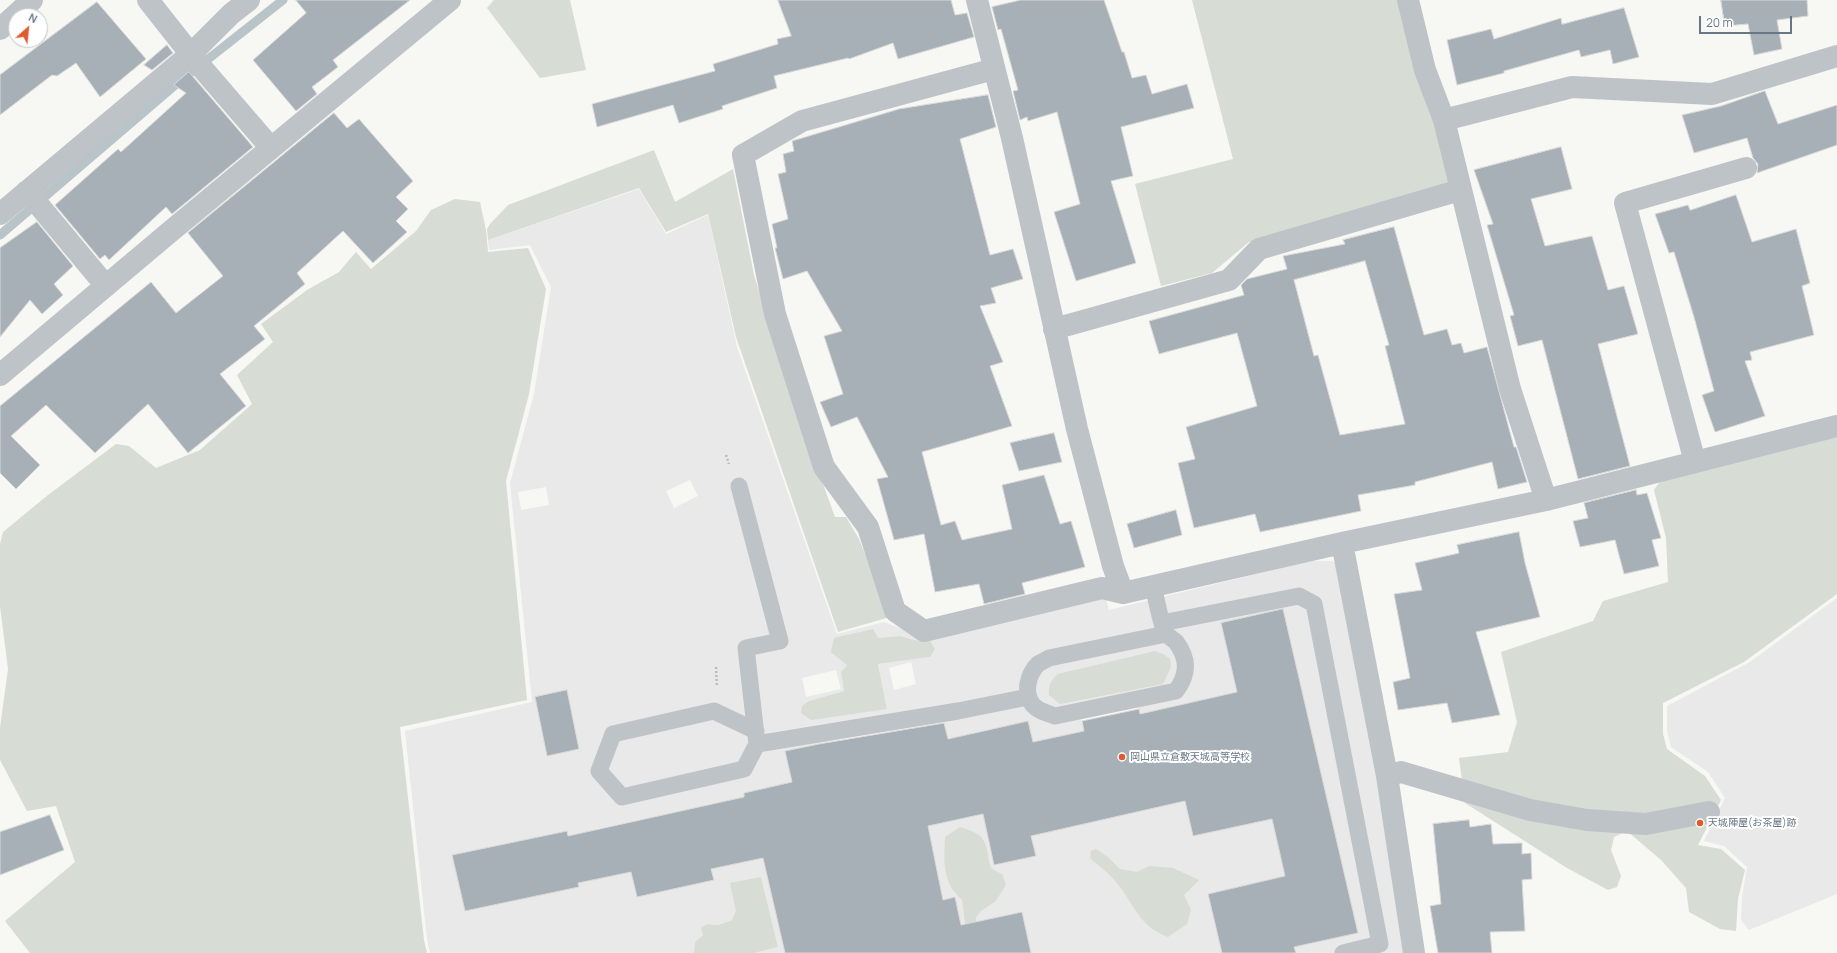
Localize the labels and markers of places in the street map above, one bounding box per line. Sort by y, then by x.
place label: 岡山県立倉敷天城高等学校 [1130,751,1250,763]
marker: 岡山県立倉敷天城高等学校 [1117,752,1127,762]
place label: 天城陣屋(お茶屋)跡 [1708,817,1797,829]
marker: 天城陣屋(お茶屋)跡 [1695,818,1705,828]

